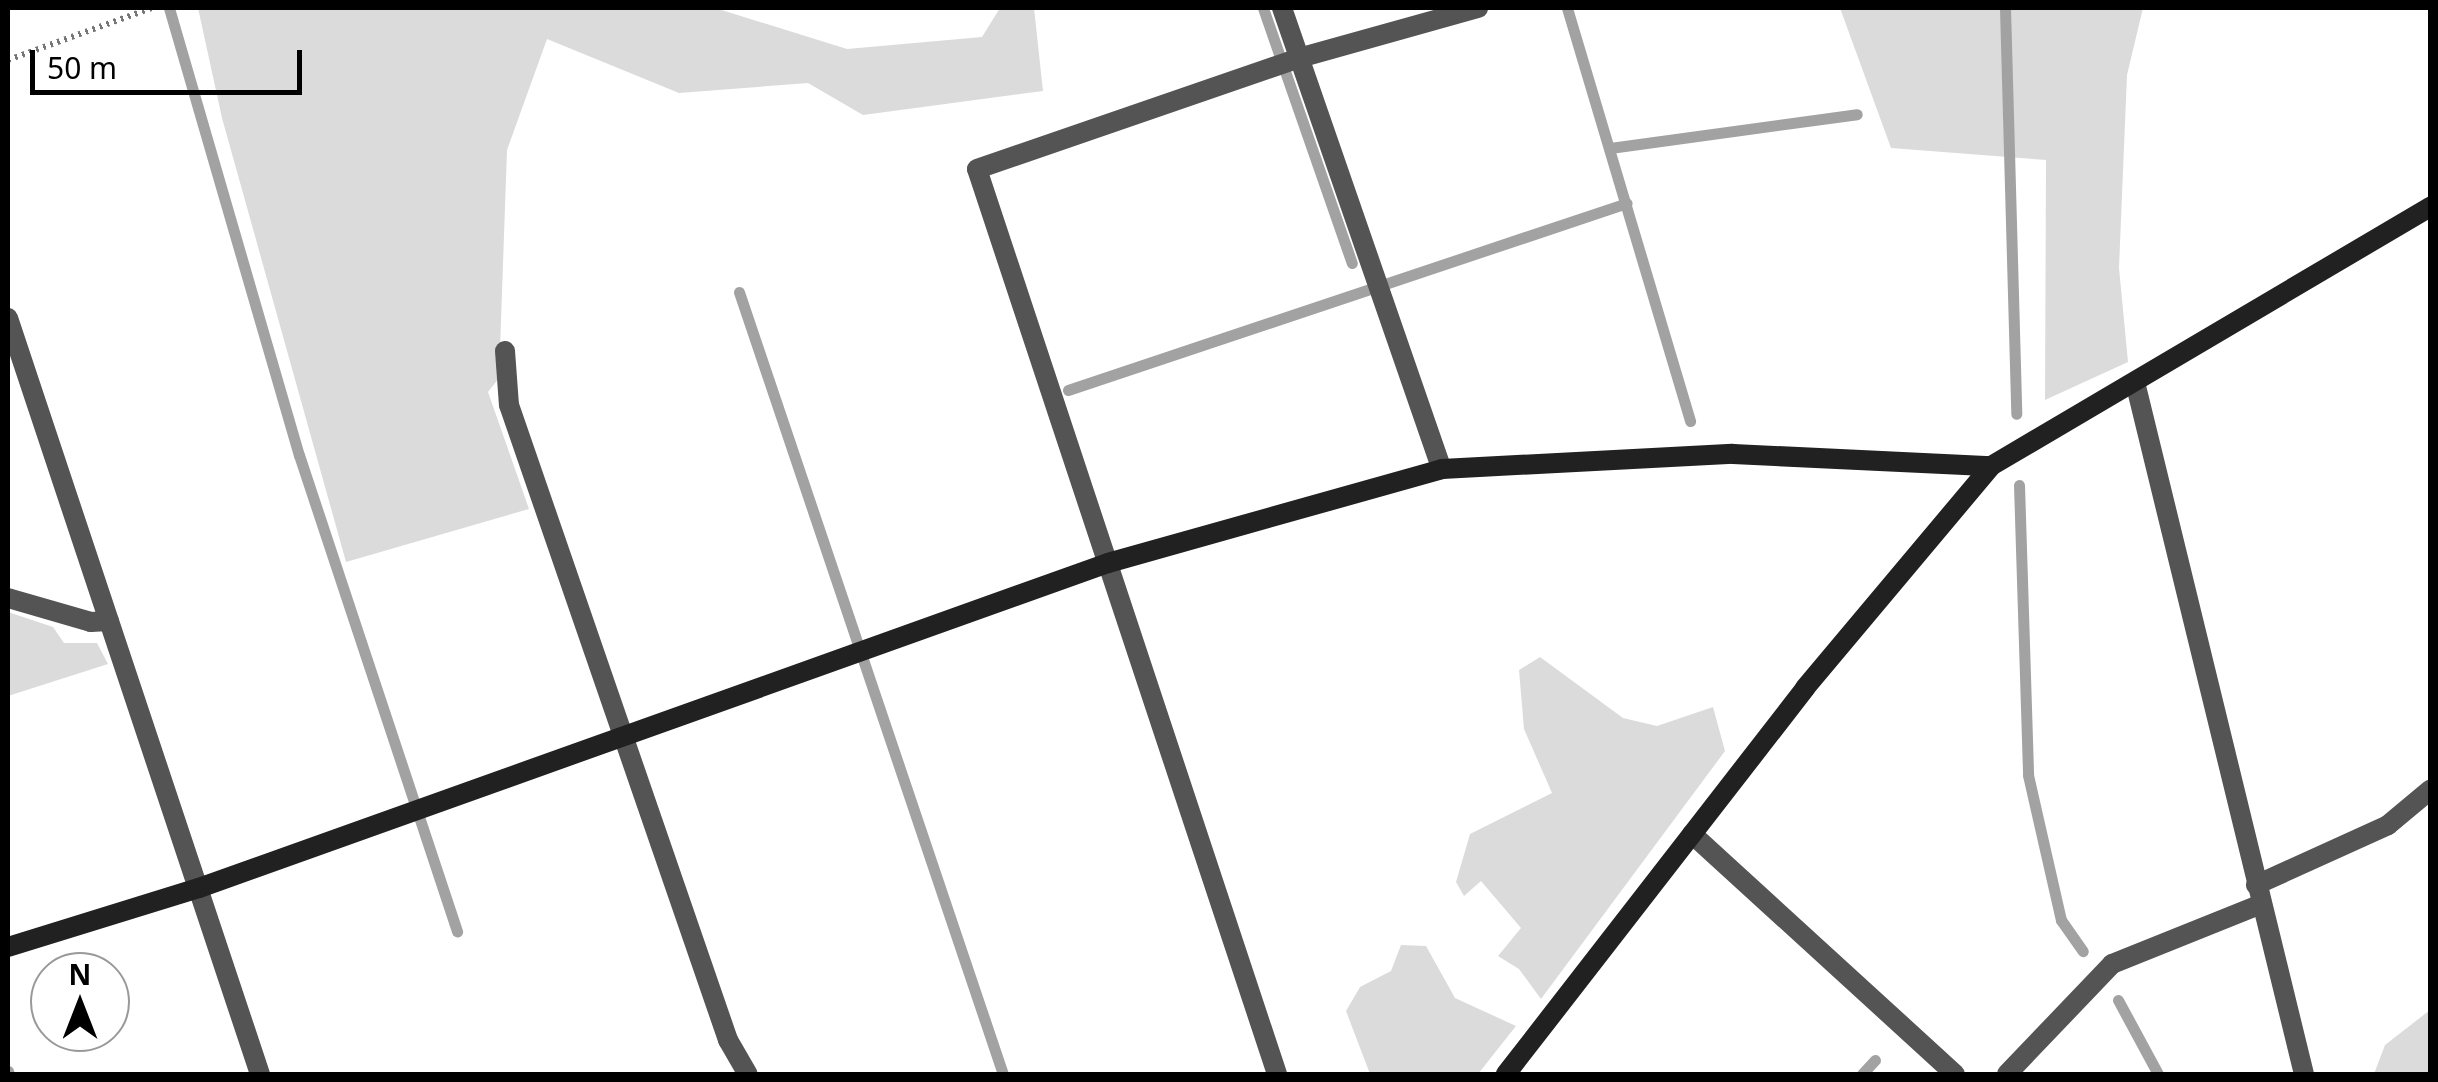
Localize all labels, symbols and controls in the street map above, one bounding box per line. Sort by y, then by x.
scale bar [35,30,308,92]
text: 50 m [47,47,117,88]
north arrow [30,952,130,1052]
text: N [69,955,91,993]

